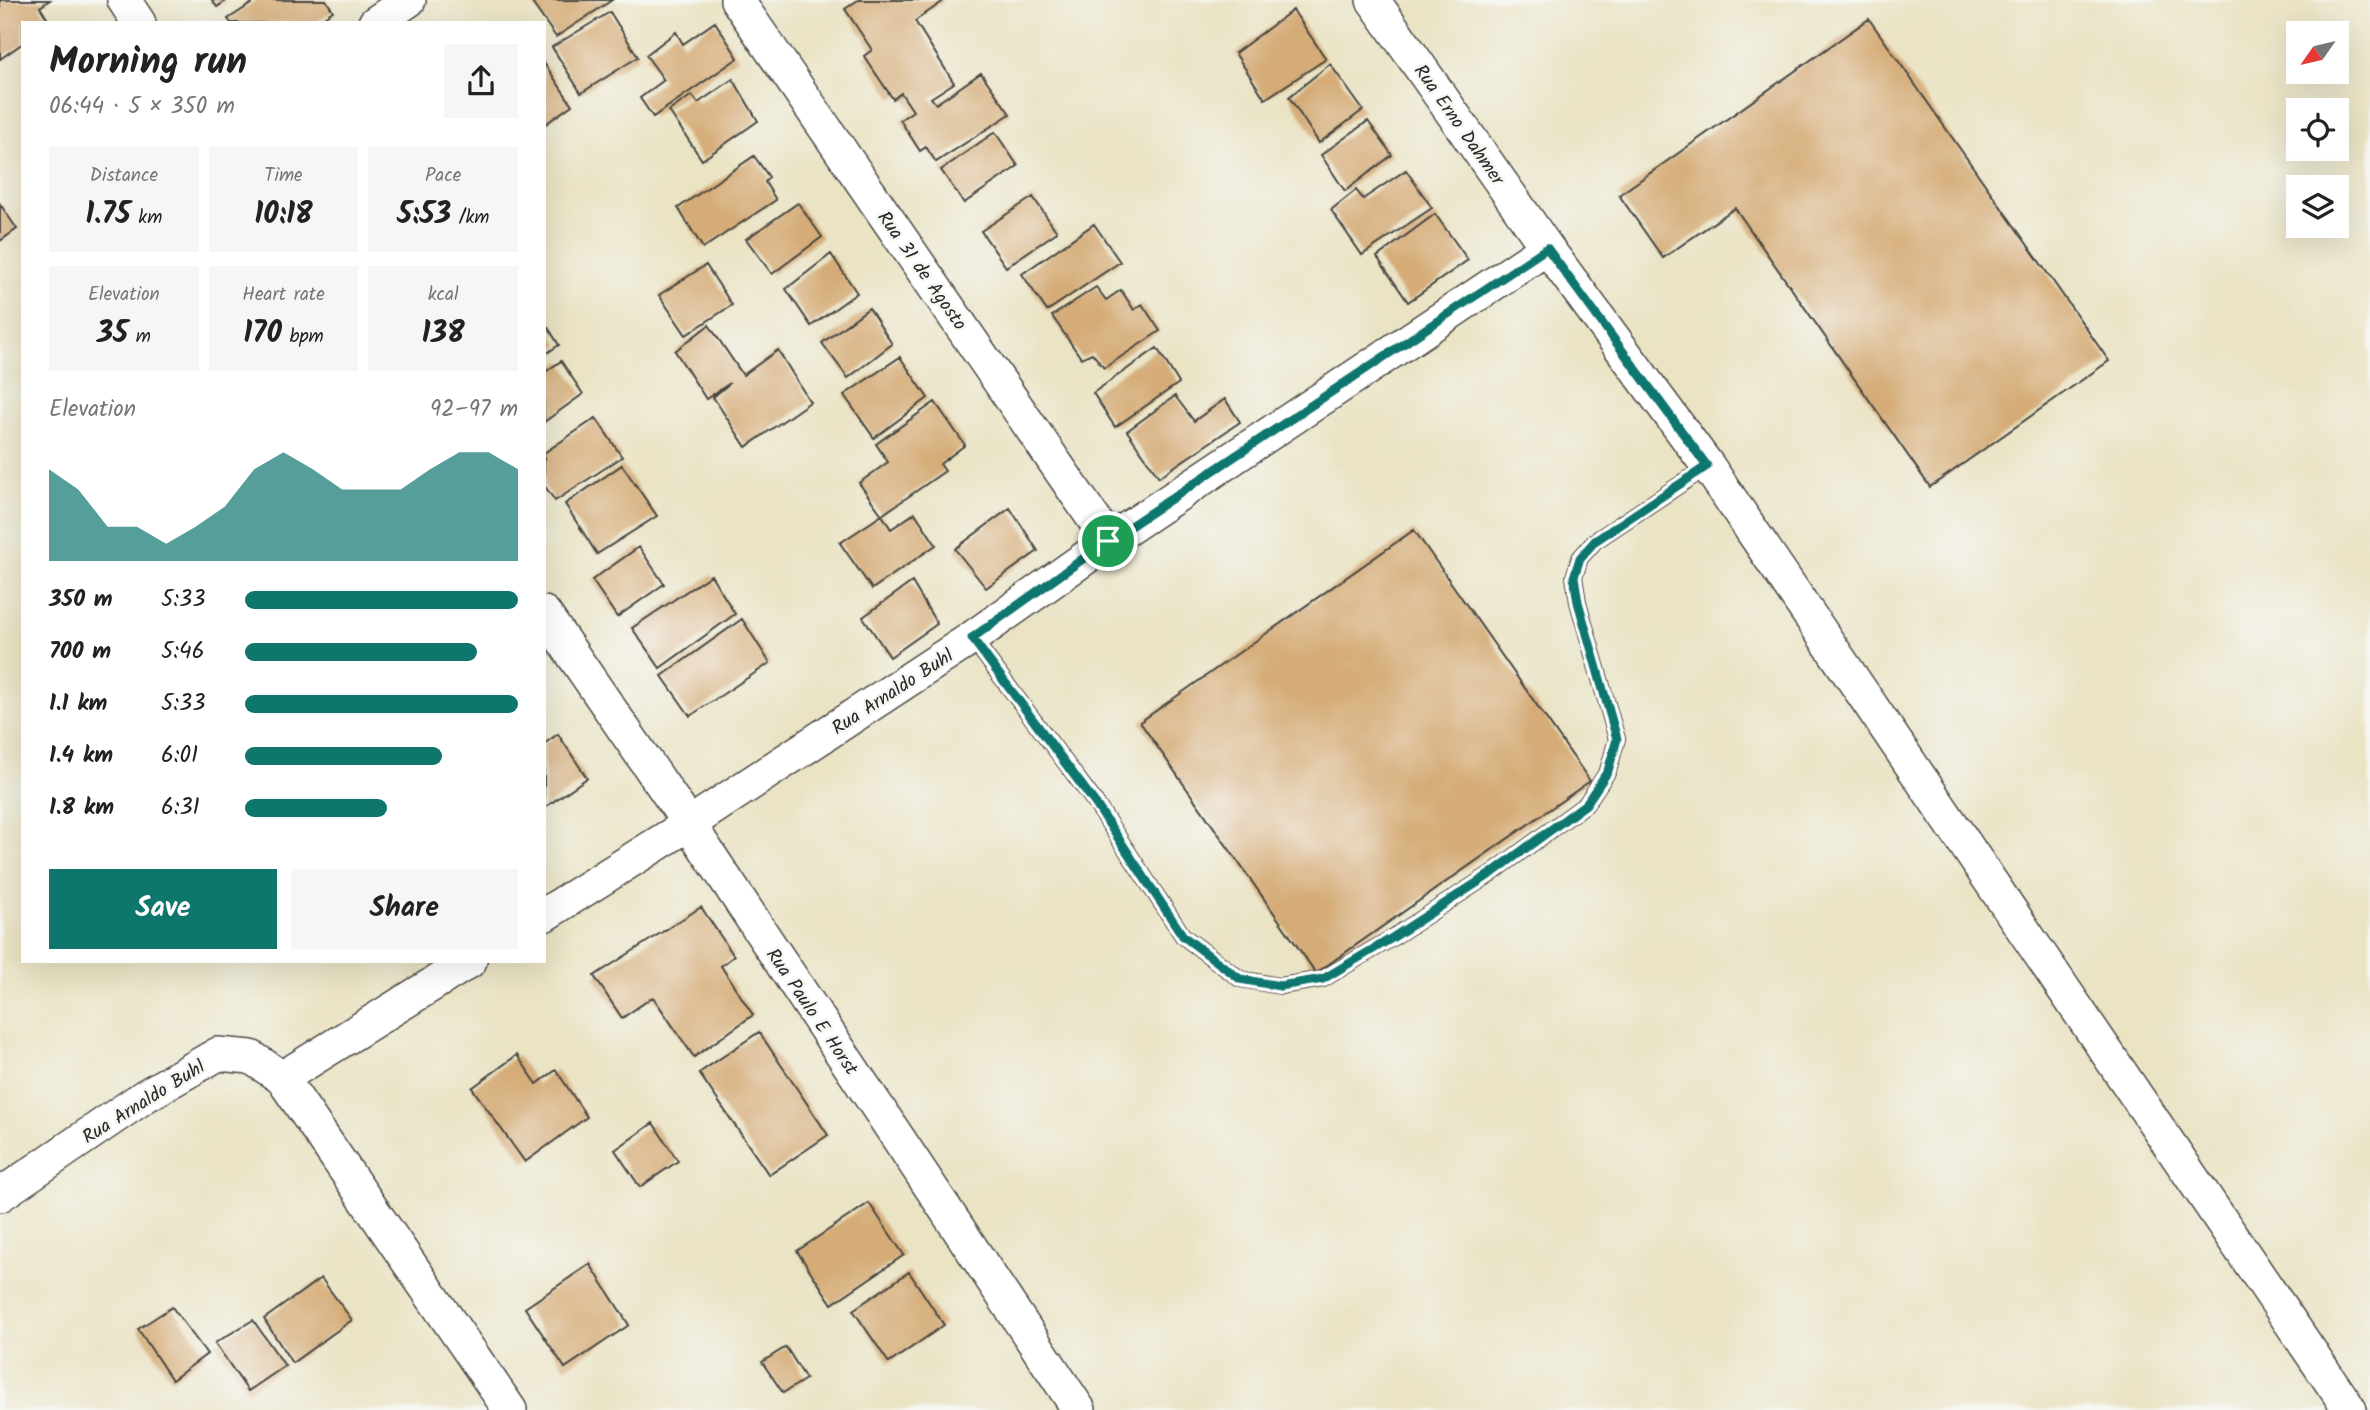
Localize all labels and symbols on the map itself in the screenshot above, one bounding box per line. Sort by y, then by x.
north arrow [2286,21,2348,84]
street label: Rua Erno Dahmer [1405,58,1512,193]
street label: Rua 31 de Agosto [869,205,974,337]
pin [1078,511,1138,571]
street label: Rua Arnaldo Buhl [826,642,960,743]
street label: Rua Paulo E Horst [758,942,865,1082]
street label: Rua Arnaldo Buhl [77,1053,212,1153]

